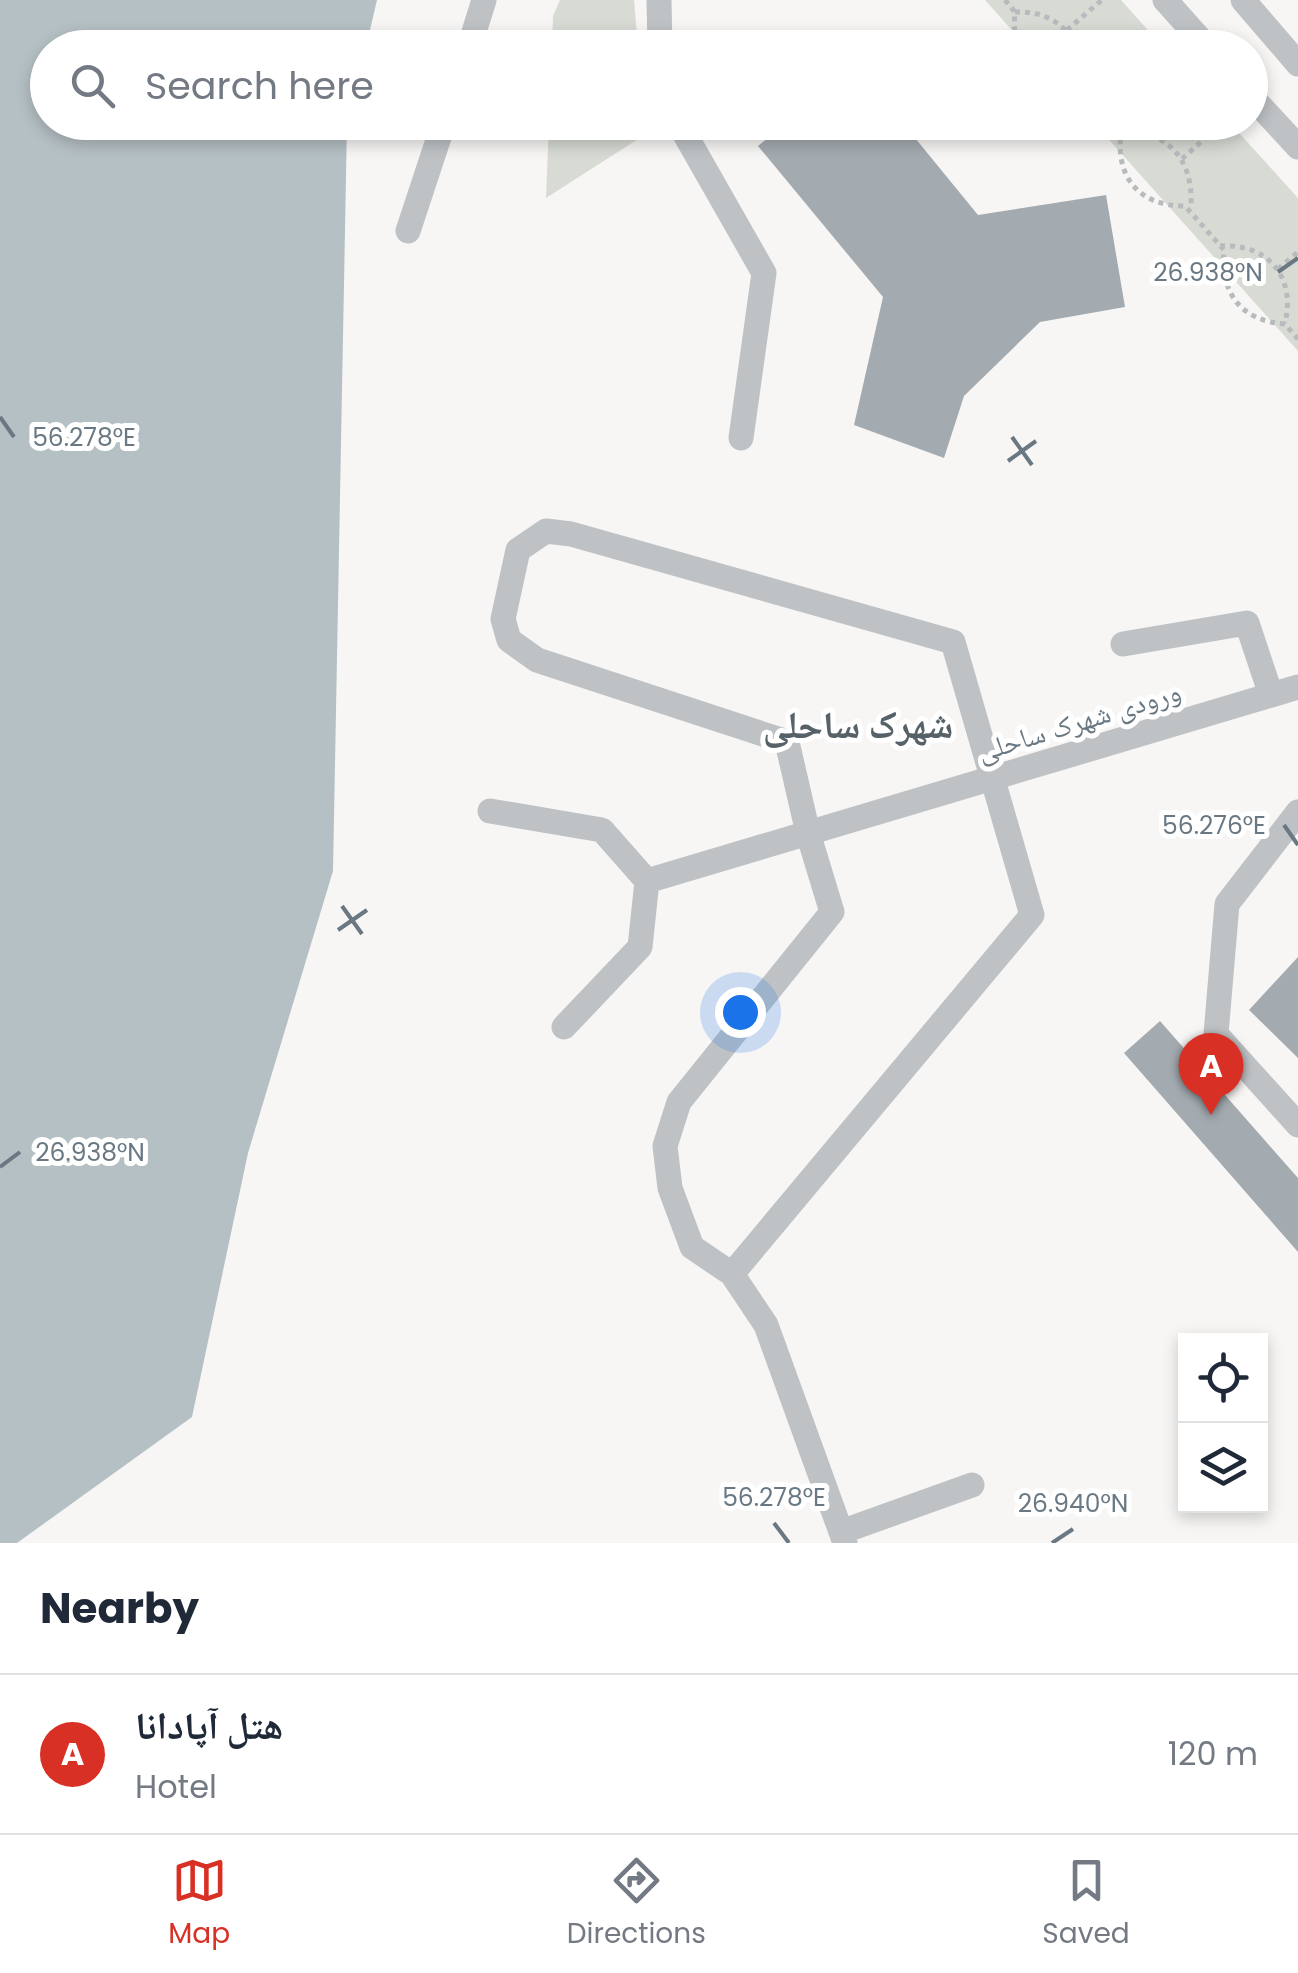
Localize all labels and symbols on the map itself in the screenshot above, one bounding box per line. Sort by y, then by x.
text: 26.938°N [1153,255,1263,290]
text: 56.278°E [32,420,136,455]
street label: ورودی شهرک ساحلی [973,672,1186,771]
district label: شهرک ساحلی [763,698,953,751]
text: 56.276°E [1162,808,1266,843]
your location [715,987,766,1038]
pin: A [1178,1032,1244,1115]
text: 26.938°N [35,1135,145,1170]
text: 56.278°E [722,1480,826,1515]
text: 26.940°N [1018,1486,1128,1521]

